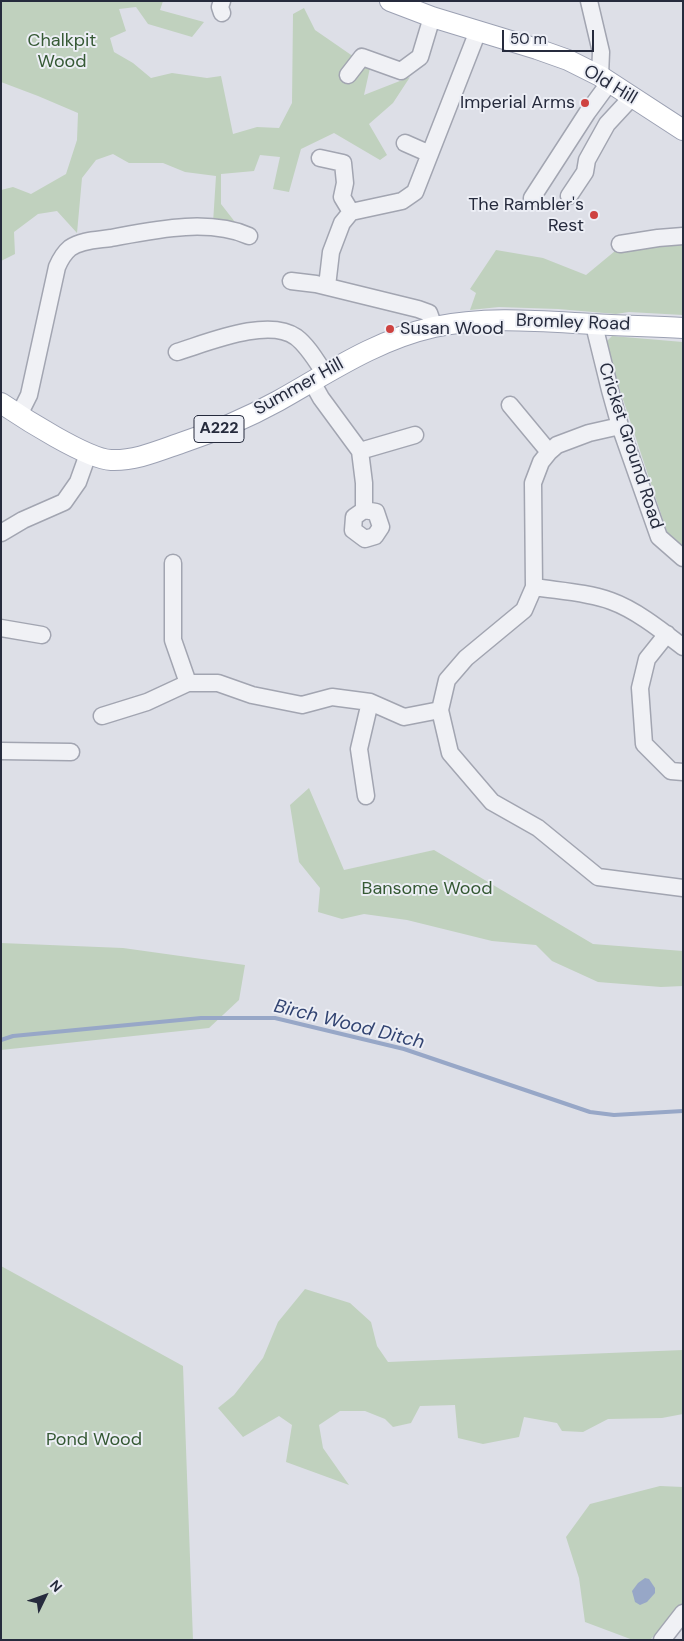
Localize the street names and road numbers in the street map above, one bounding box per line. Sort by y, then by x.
street label: Old Hill [579,61,641,109]
street label: Bromley Road [515,310,631,336]
street label: Summer Hill [250,354,348,420]
street label: Cricket Ground Road [593,360,667,532]
road number: A222 [194,416,244,442]

